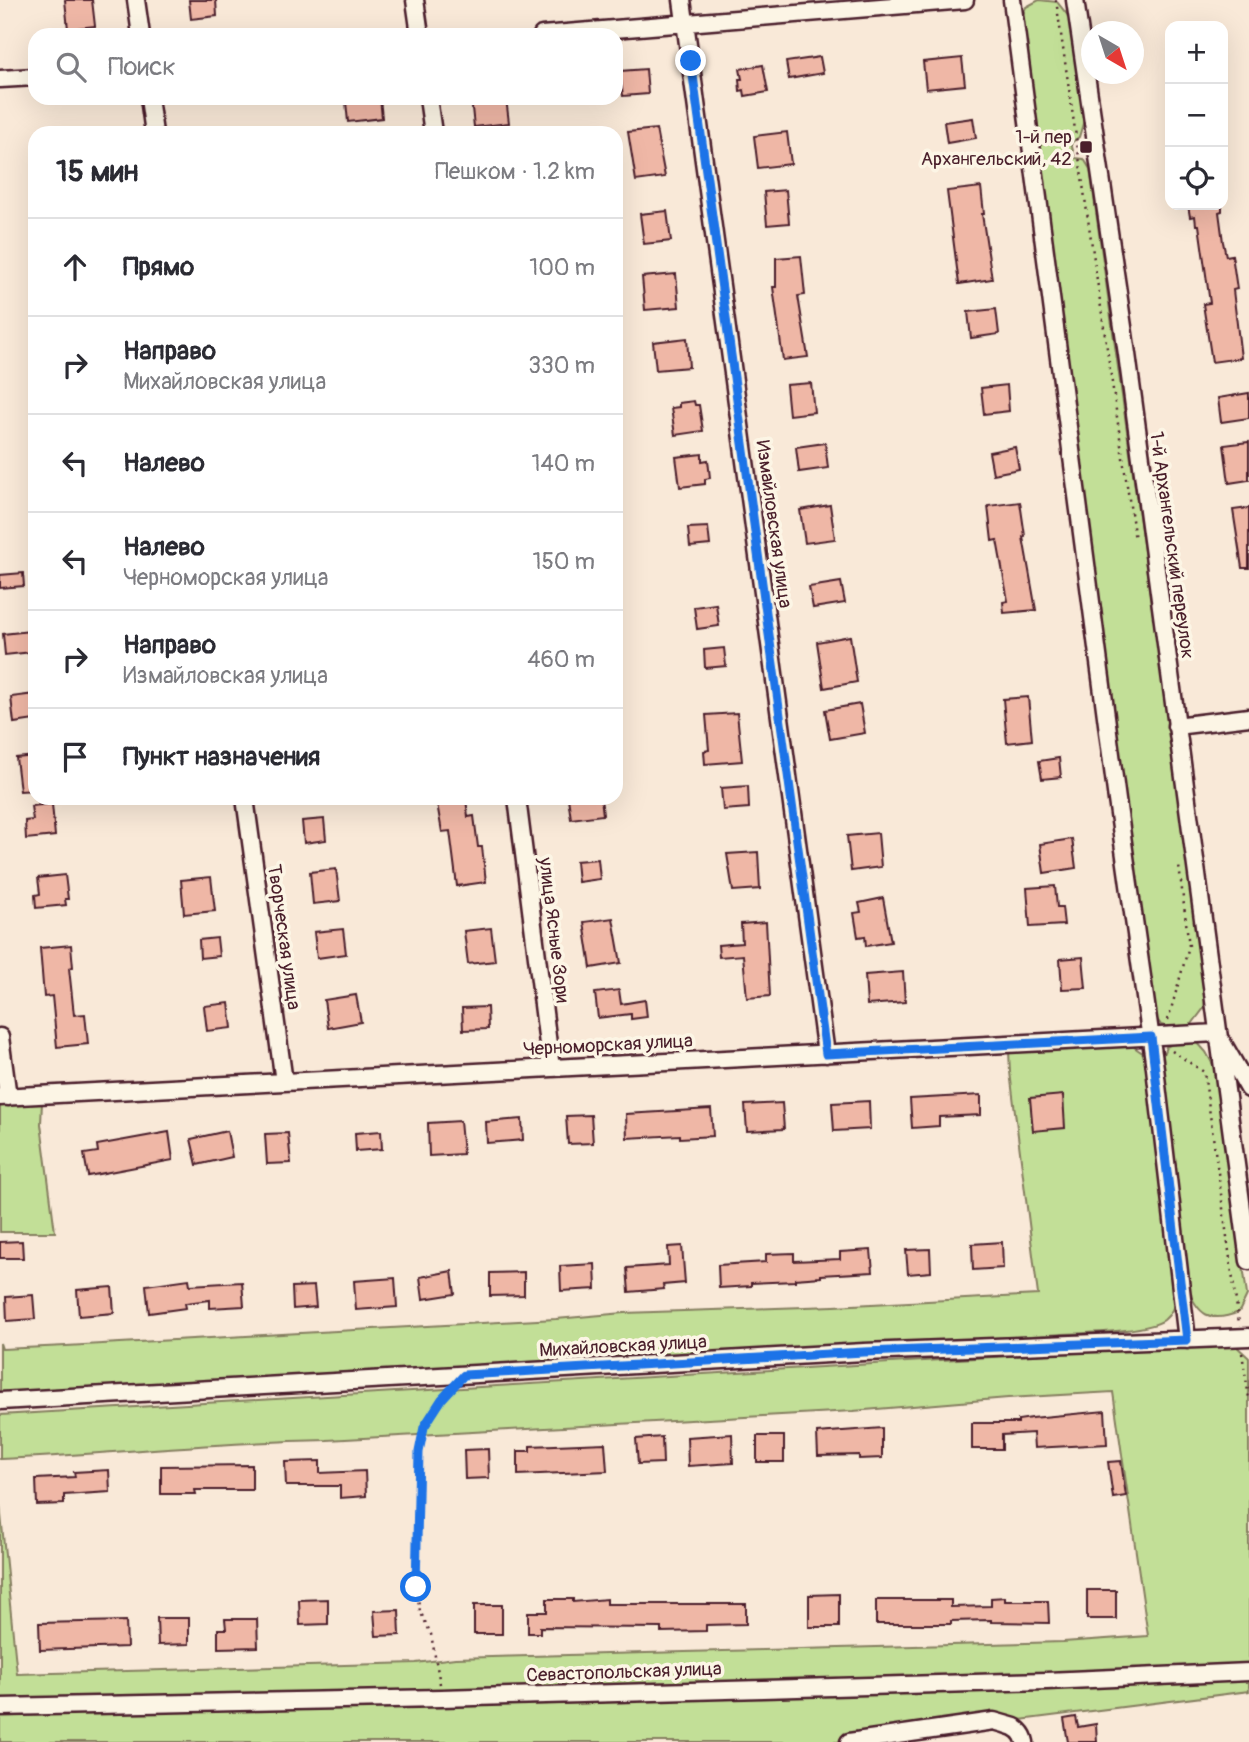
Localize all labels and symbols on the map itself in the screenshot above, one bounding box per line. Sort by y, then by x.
north arrow [1081,21,1144,84]
route end [675,45,706,76]
place label: 1-й пер Архангельский, 42 [921,125,1072,171]
marker: 1-й пер Архангельский, 42 [1078,139,1094,155]
street label: 1-й Архангельский переулок [1144,430,1200,660]
street label: Измайловская улица [750,439,798,610]
street label: улица Ясные Зори [533,855,575,1005]
street label: Творческая улица [262,863,306,1012]
street label: Черноморская улица [523,1029,694,1061]
street label: Михайловская улица [539,1330,708,1362]
route start [400,1571,431,1602]
street label: Севастопольская улица [526,1657,722,1687]

